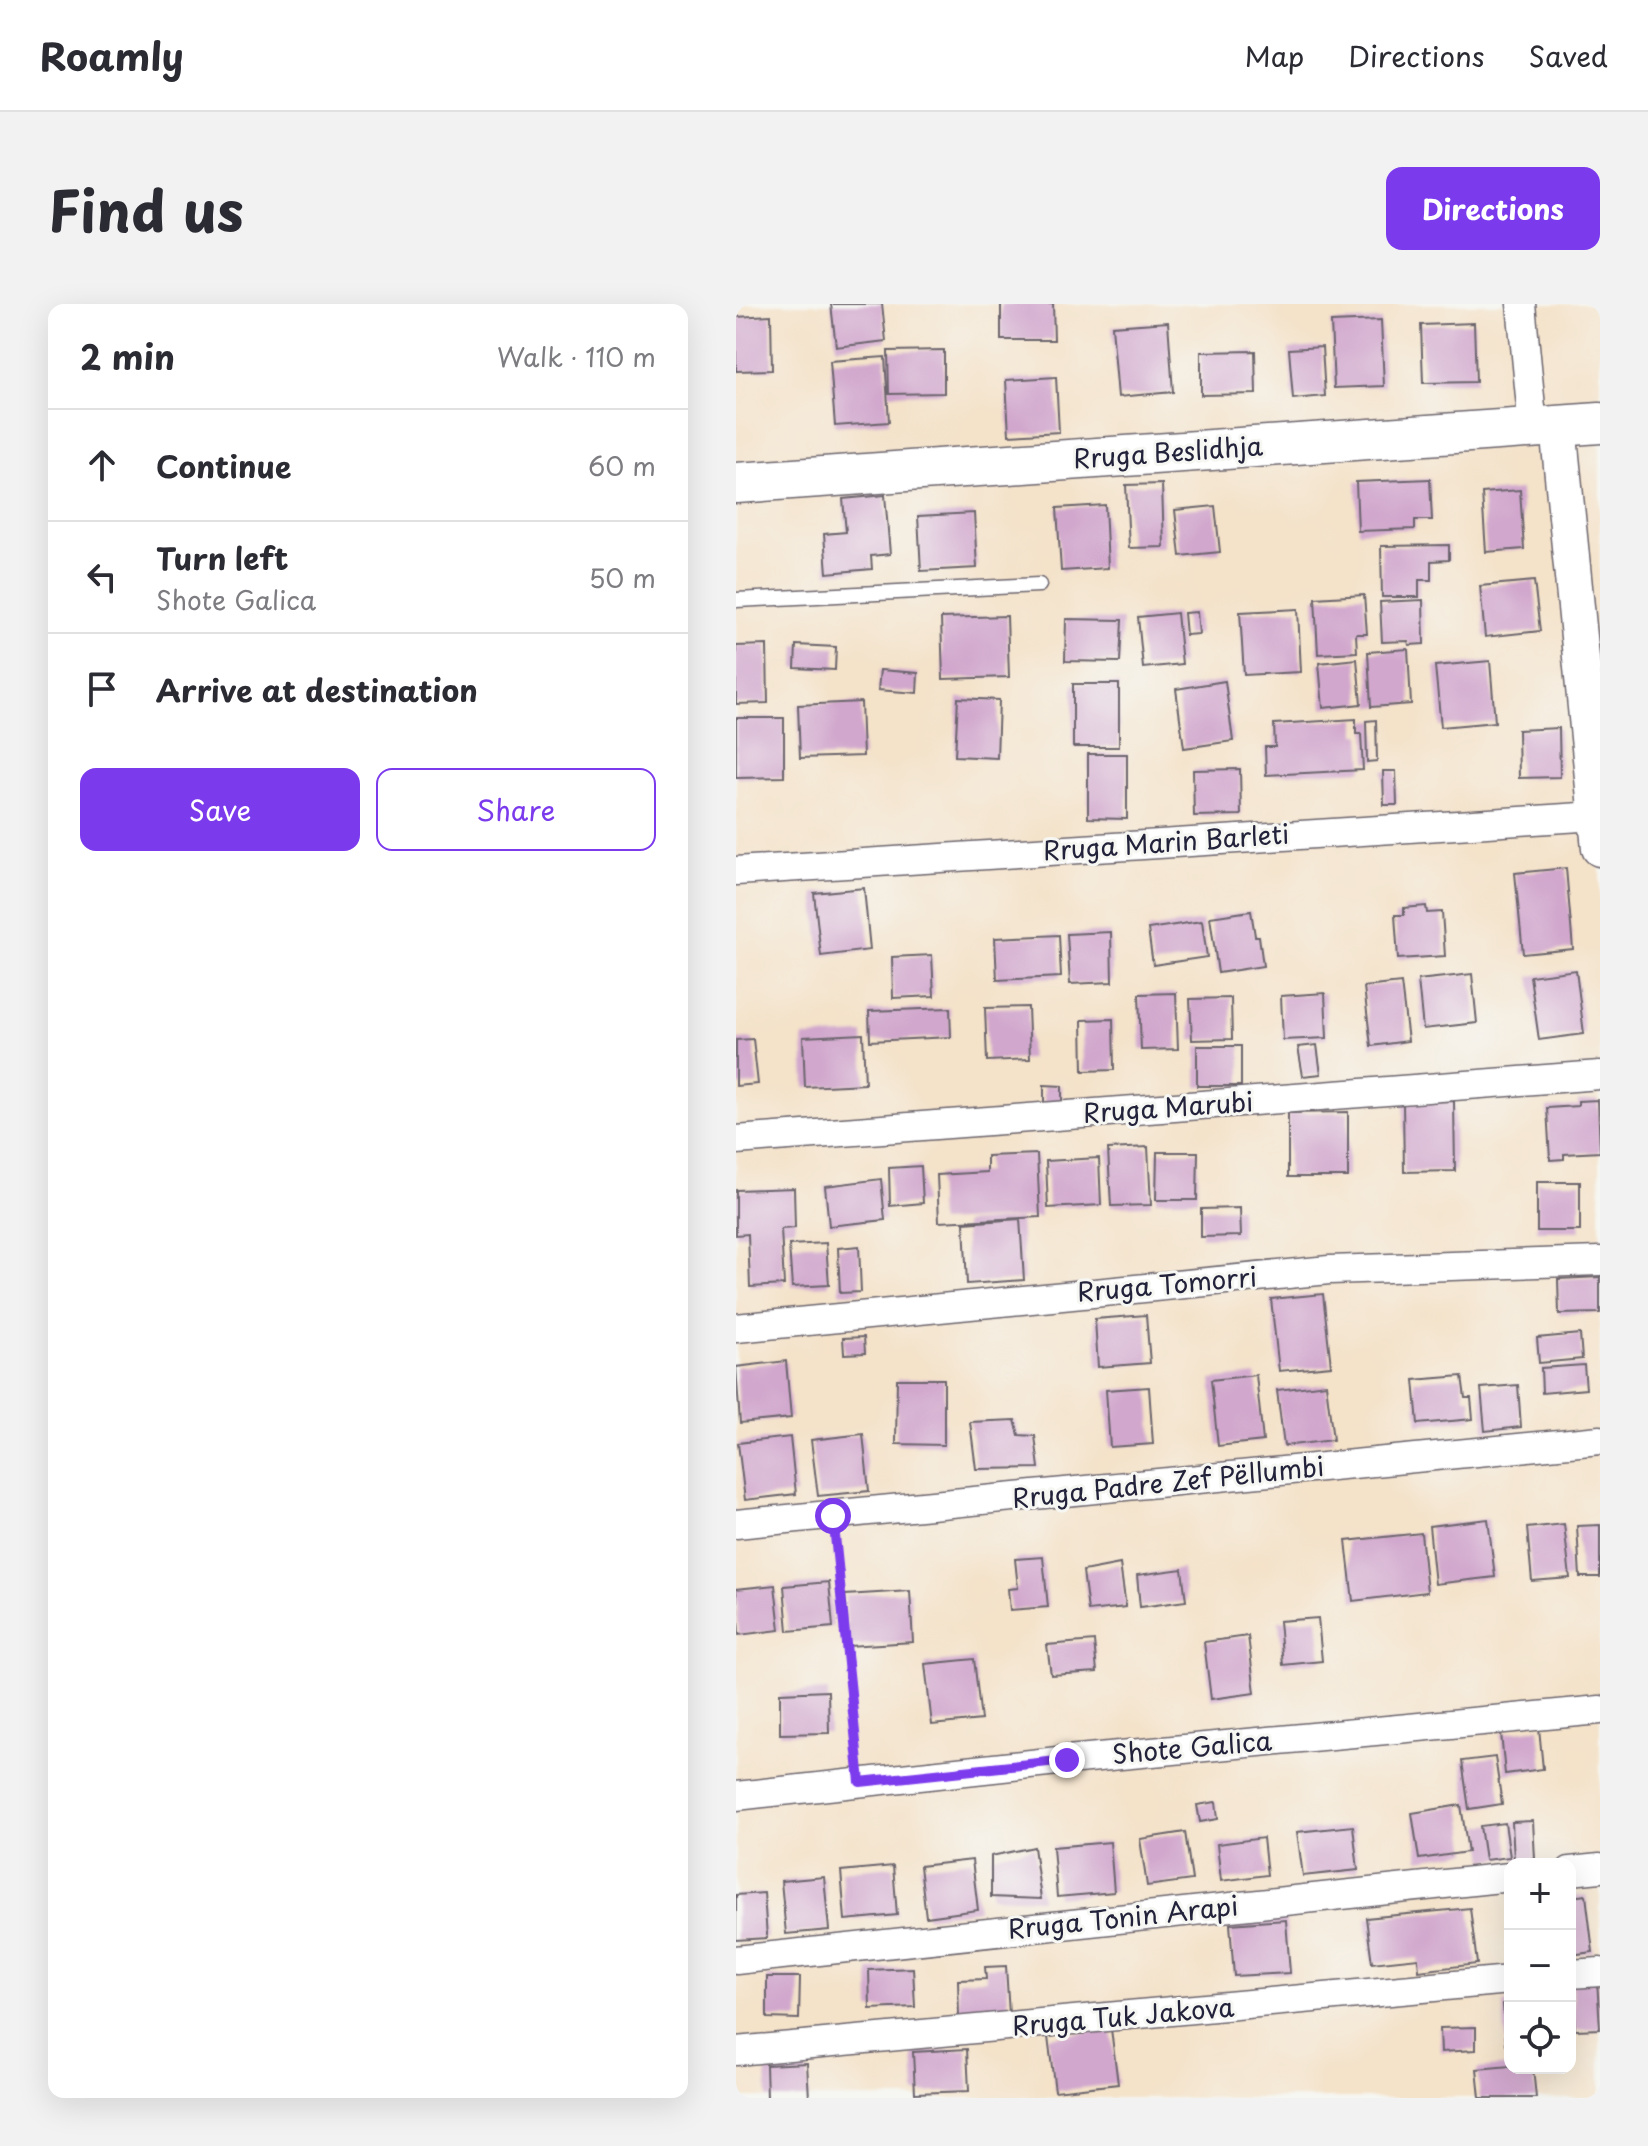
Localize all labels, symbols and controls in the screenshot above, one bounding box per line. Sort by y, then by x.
text: Roamly [40,27,184,84]
text: Map [1245,34,1304,77]
text: Directions [1348,34,1485,77]
text: Saved [1529,34,1608,77]
text: Find us [48,166,244,251]
button: Directions [1386,167,1600,250]
text: 2 min [80,330,175,382]
text: Walk · 110 m [497,337,656,376]
street label: Rruga Beslidhja [1072,425,1265,478]
icon: ahead [80,443,124,487]
text: Continue [156,443,291,488]
text: 60 m [588,446,656,485]
text: Turn left [156,535,288,580]
icon: left [80,555,124,599]
text: 50 m [589,558,656,597]
text: Shote Galica [156,580,316,619]
icon: arrive [80,667,124,711]
text: Arrive at destination [156,667,478,712]
button: Save [80,768,360,851]
button: Share [376,768,656,851]
street label: Rruga Marin Barleti [1041,813,1290,870]
street label: Rruga Marubi [1081,1081,1254,1132]
street label: Rruga Tomorri [1075,1256,1259,1311]
street label: Rruga Padre Zef Pëllumbi [1010,1446,1326,1517]
route start [815,1498,851,1534]
street label: Shote Galica [1110,1720,1274,1773]
route end [1049,1742,1085,1778]
map controls [1504,1858,1576,2074]
button: + [1504,1858,1576,1930]
street label: Rruga Tonin Arapi [1006,1885,1240,1948]
button: − [1504,1930,1576,2002]
street label: Rruga Tuk Jakova [1010,1986,1236,2045]
button: locate [1504,2002,1576,2074]

